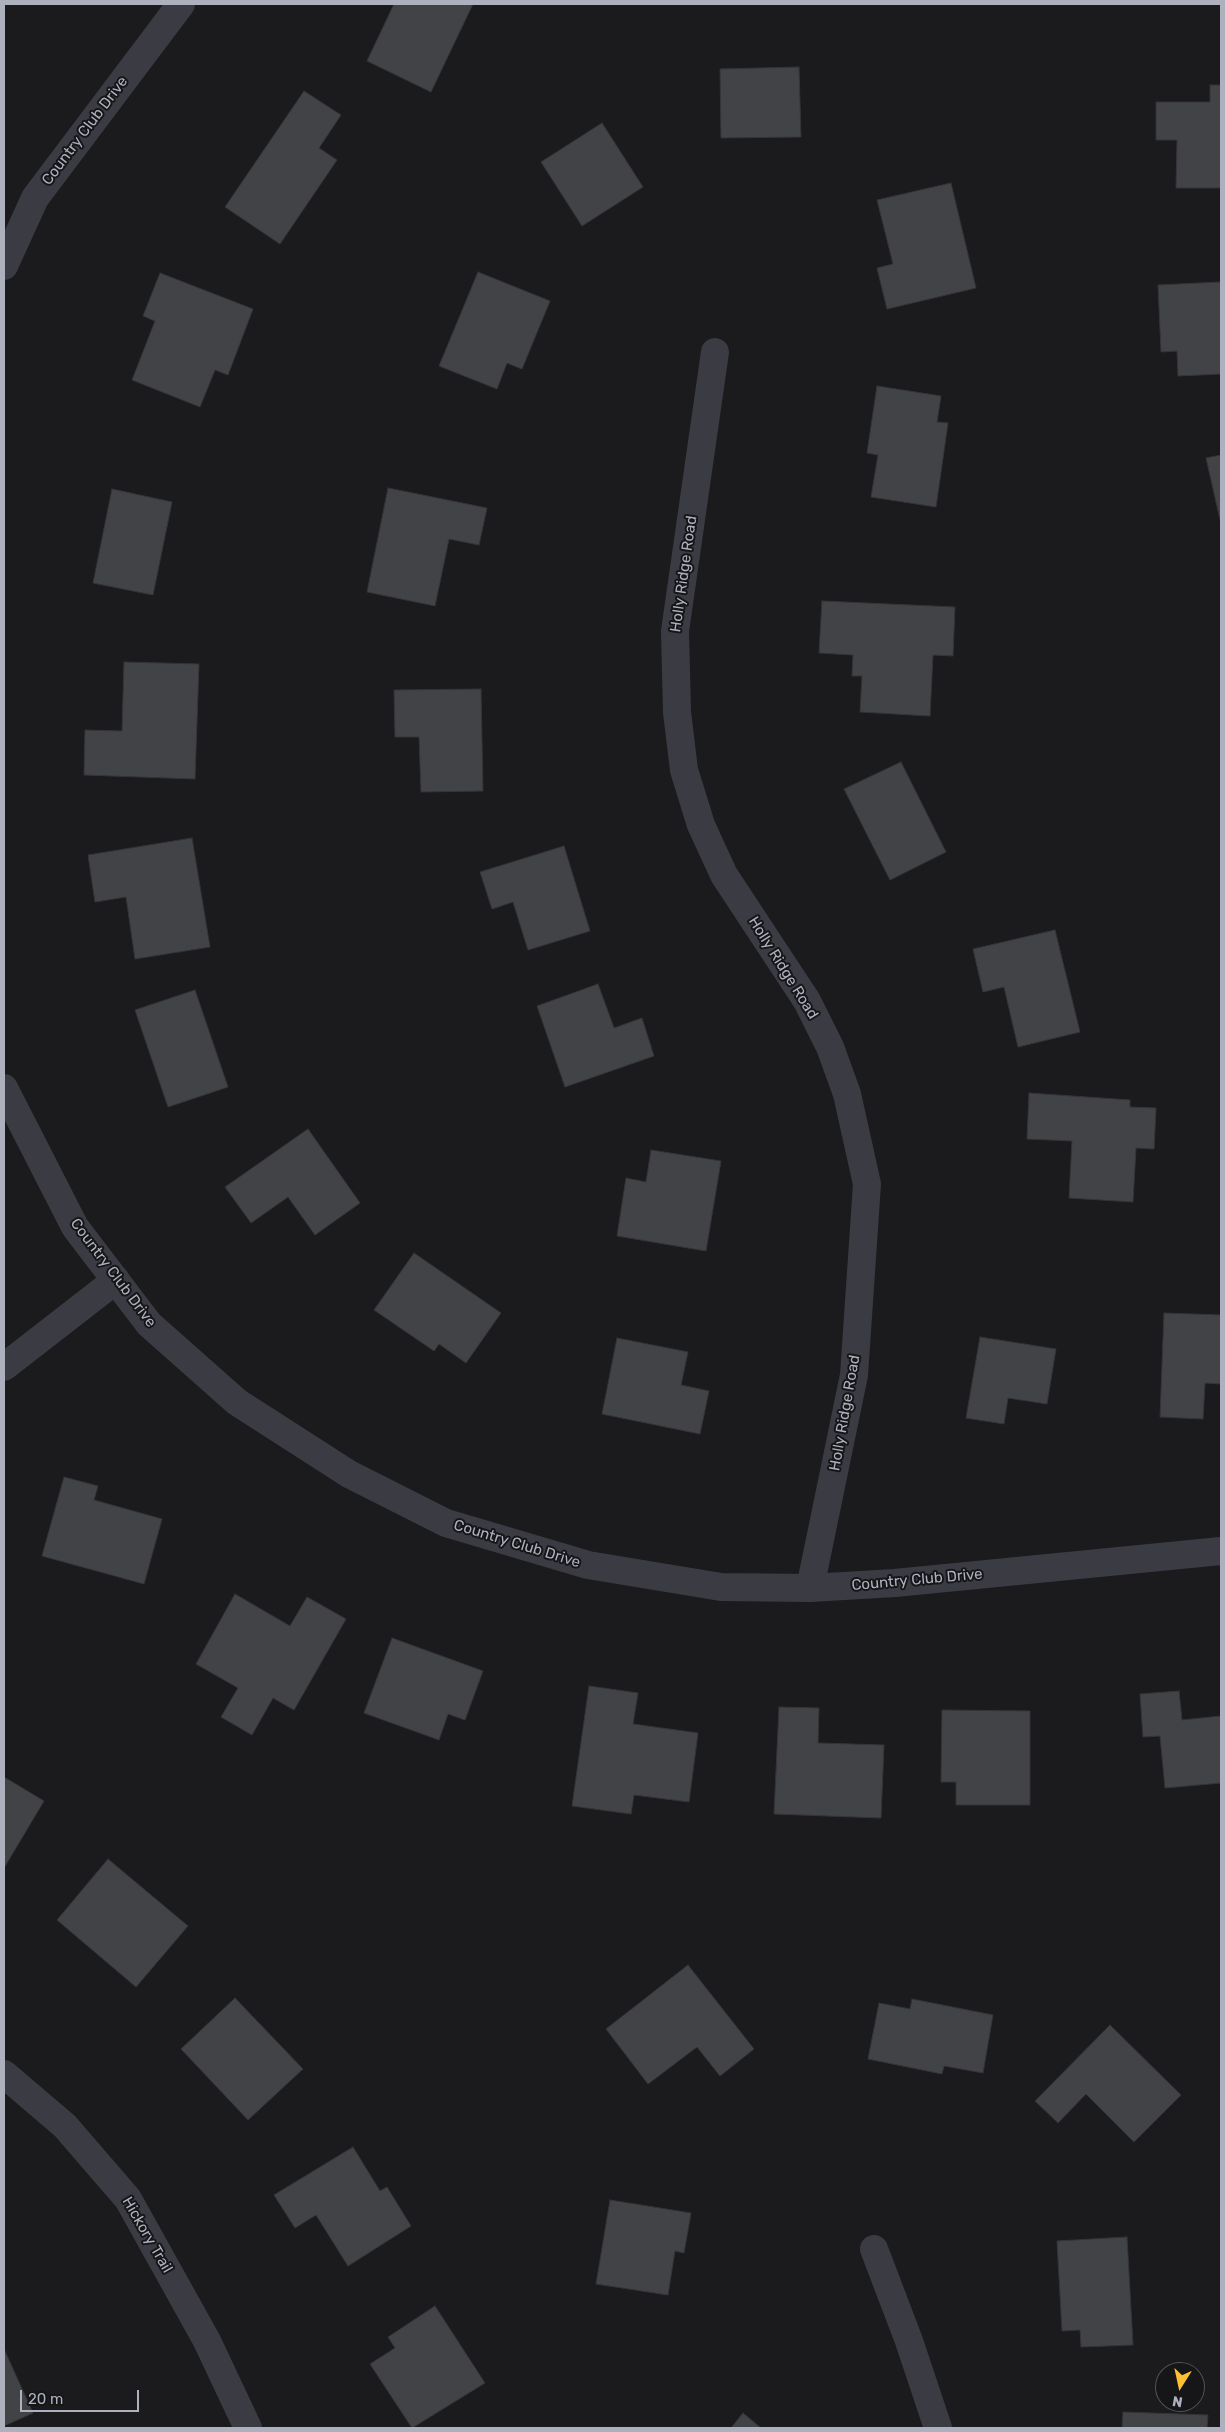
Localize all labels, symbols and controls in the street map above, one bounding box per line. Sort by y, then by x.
street label: Country Club Drive [38,73,132,189]
street label: Holly Ridge Road [667,515,701,633]
street label: Holly Ridge Road [744,913,822,1023]
street label: Country Club Drive [66,1215,160,1331]
street label: Holly Ridge Road [826,1354,864,1472]
street label: Country Club Drive [451,1516,583,1572]
street label: Country Club Drive [851,1565,983,1595]
street label: Hickory Trail [118,2194,176,2276]
north arrow [1155,2362,1205,2412]
scale bar [22,2380,141,2412]
text: 20 m [28,2390,63,2408]
text: N [1171,2392,1184,2411]

